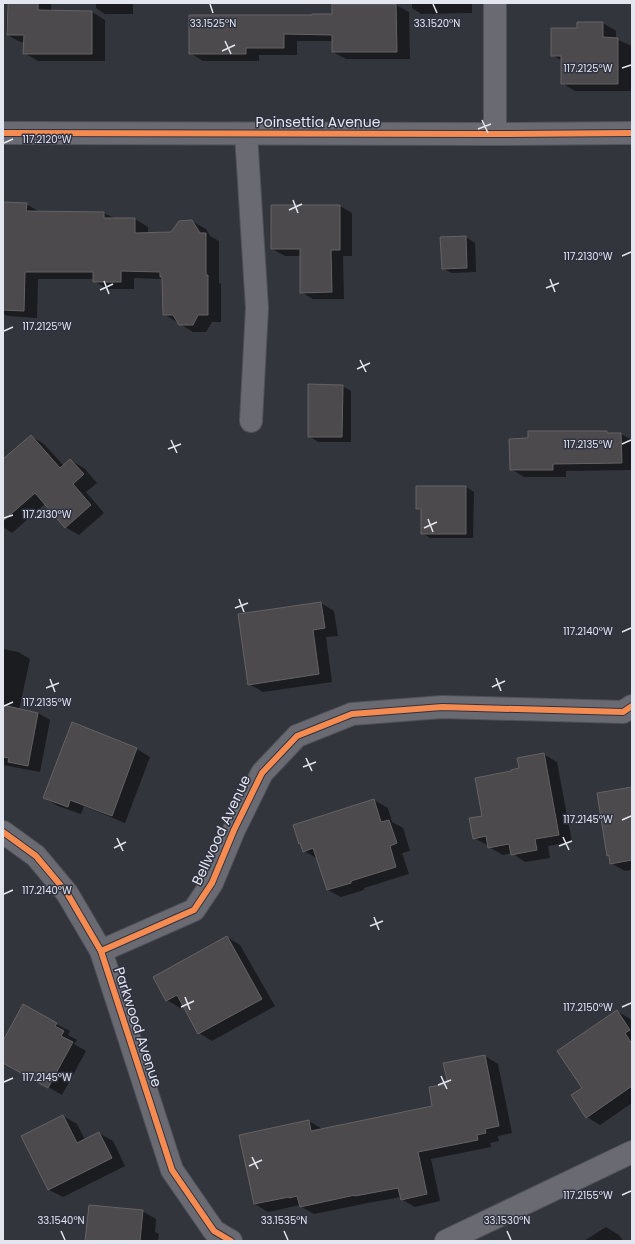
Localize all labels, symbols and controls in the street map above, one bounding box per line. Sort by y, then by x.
text: 33.1525°N [190,16,236,31]
text: 33.1520°N [414,16,460,31]
text: 117.2125°W [564,61,613,76]
street label: Poinsettia Avenue [256,112,381,132]
text: 117.2120°W [23,132,72,147]
text: 117.2130°W [564,249,613,264]
text: 117.2125°W [23,319,72,334]
text: 117.2135°W [564,437,613,452]
text: 117.2130°W [23,507,72,522]
text: 117.2140°W [563,624,613,639]
text: 117.2135°W [23,695,72,710]
street label: Bellwood Avenue [187,771,255,888]
text: 117.2145°W [563,812,613,827]
text: 117.2140°W [22,883,72,898]
street label: Parkwood Avenue [109,964,167,1090]
text: 117.2150°W [563,1000,613,1015]
text: 117.2145°W [22,1070,72,1085]
text: 117.2155°W [563,1188,613,1203]
text: 33.1540°N [37,1213,85,1228]
text: 33.1535°N [261,1213,307,1228]
text: 33.1530°N [484,1213,530,1228]

